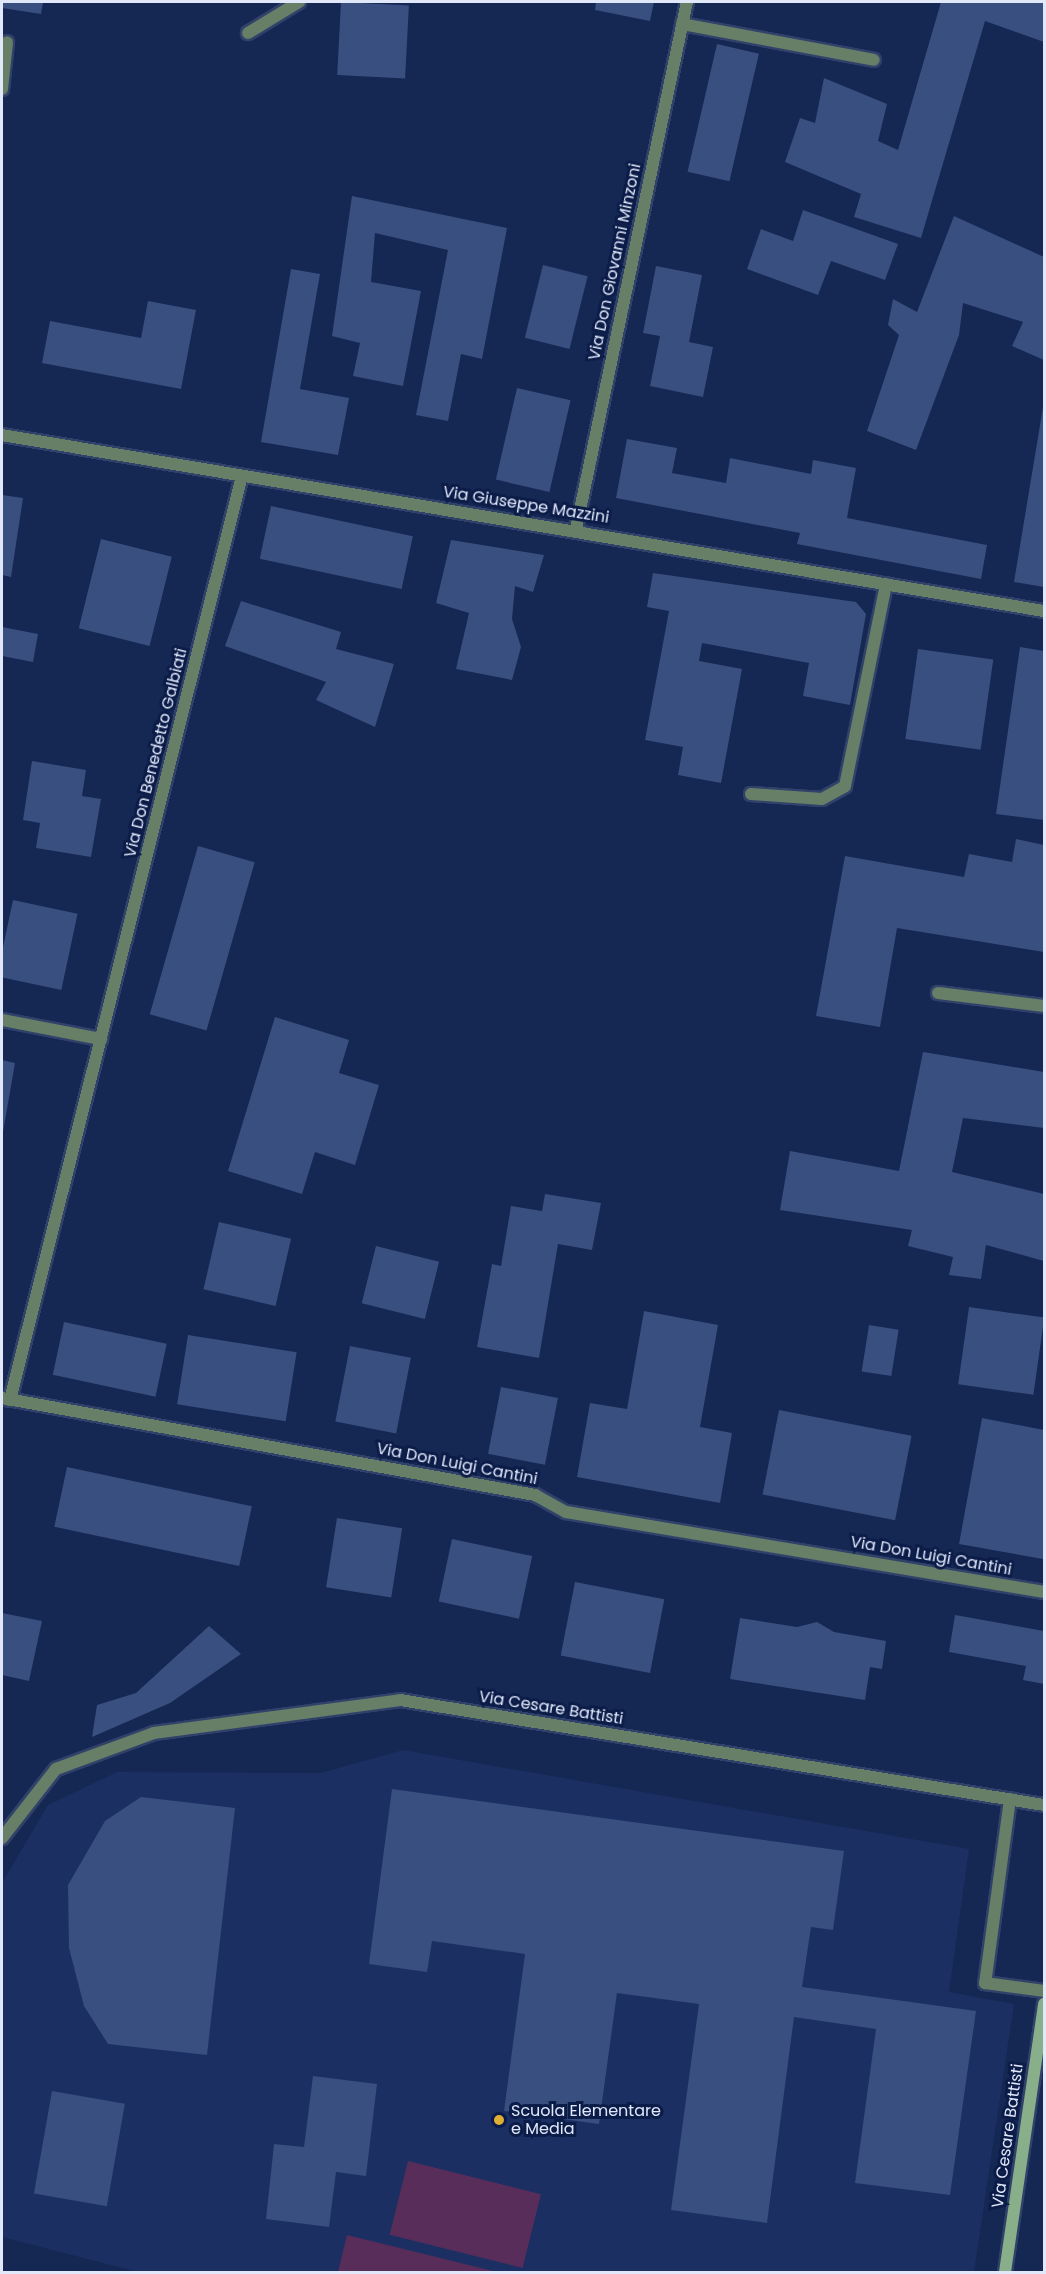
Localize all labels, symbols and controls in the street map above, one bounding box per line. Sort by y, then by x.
street label: Via Don Giovanni Minzoni [585,162,645,362]
street label: Via Giuseppe Mazzini [442,482,610,528]
street label: Via Don Benedetto Galbiati [121,646,191,860]
street label: Via Don Luigi Cantini [375,1439,539,1489]
street label: Via Don Luigi Cantini [849,1532,1013,1580]
street label: Via Cesare Battisti [478,1687,624,1729]
street label: Via Cesare Battisti [988,2062,1028,2210]
place label: Scuola Elementare e Media [511,2101,661,2139]
marker: Scuola Elementare e Media [492,2113,506,2127]

